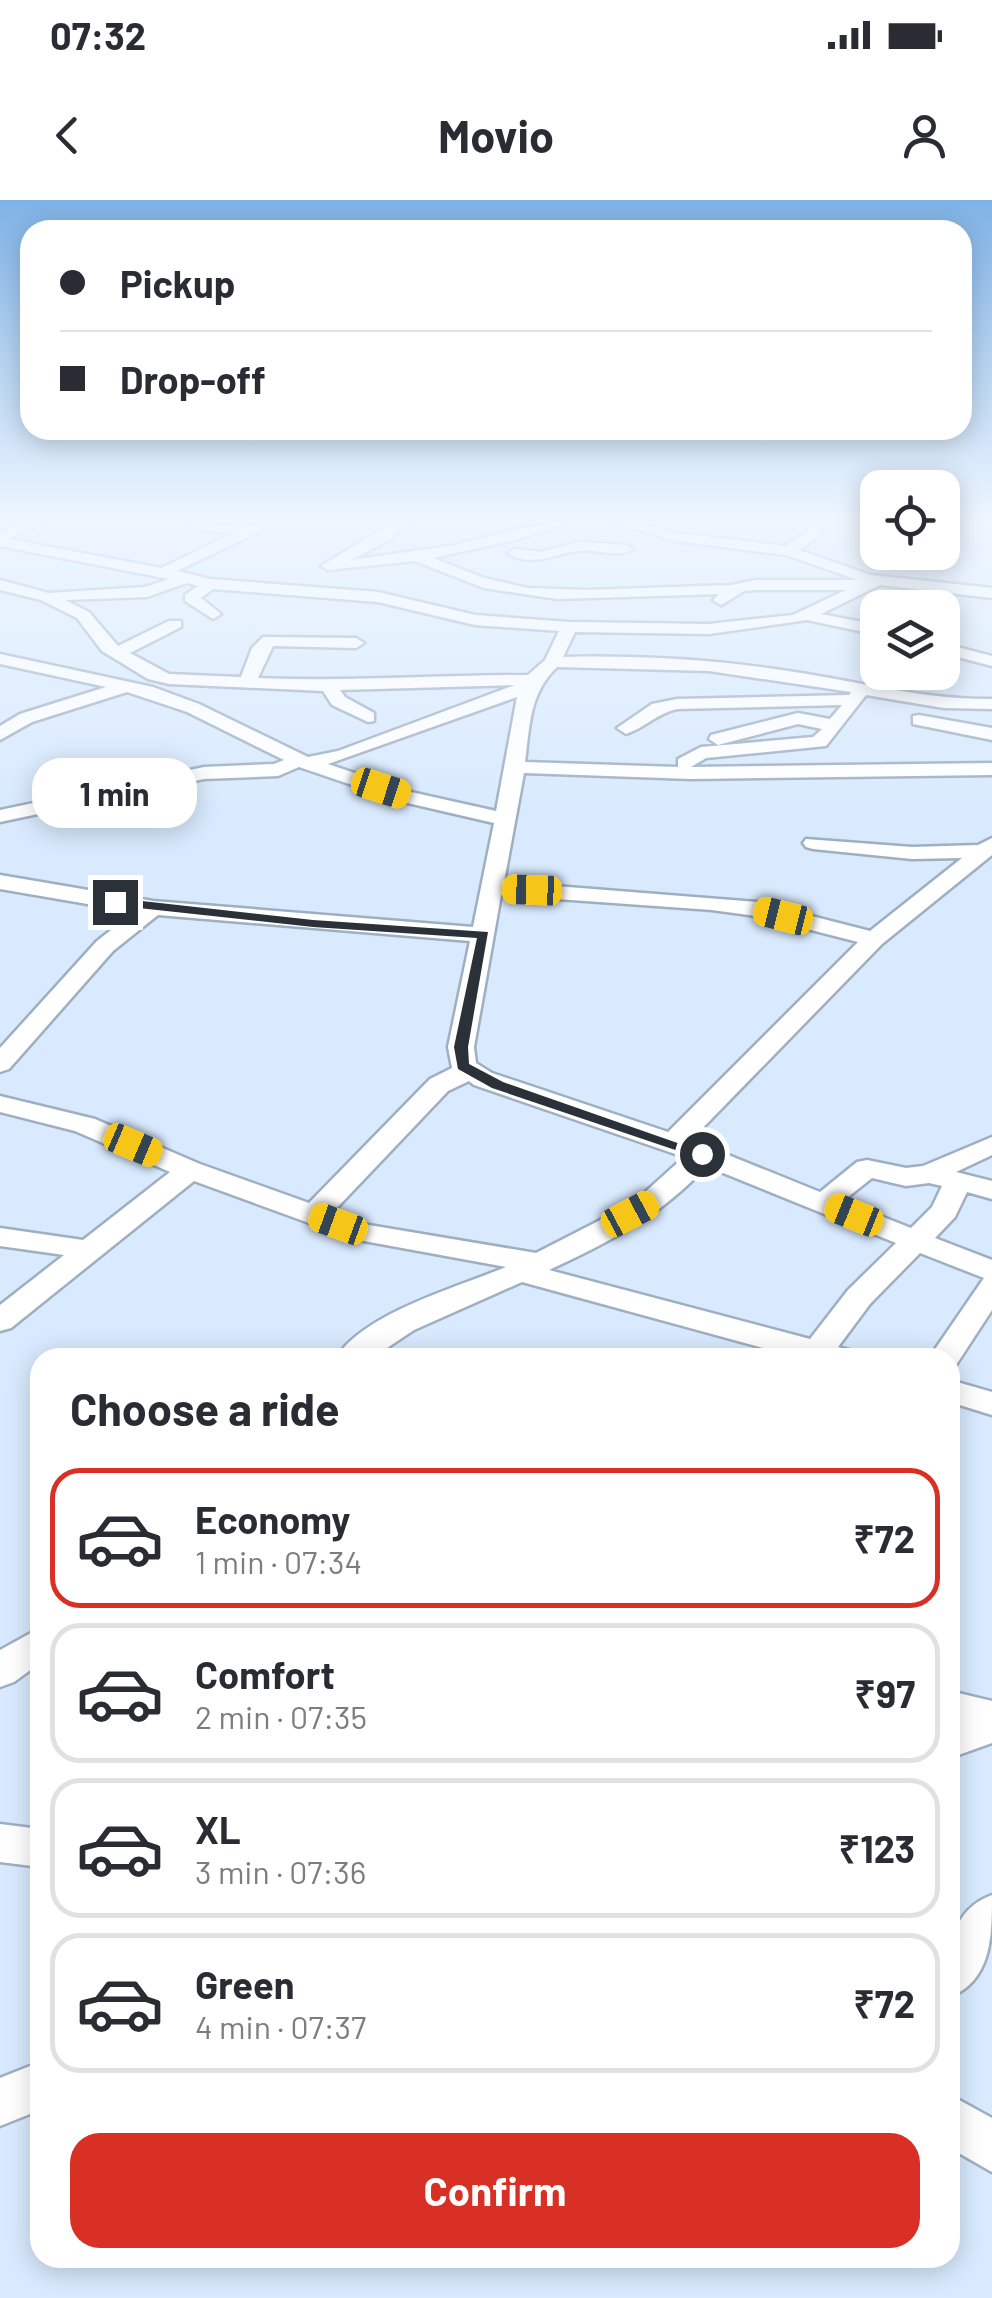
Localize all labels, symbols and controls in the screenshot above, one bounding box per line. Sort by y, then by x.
text: 07:32 [50,12,146,58]
icon: back [40,108,95,163]
text: Movio [438,108,554,162]
icon: person [897,108,952,163]
text: Pickup [120,260,235,306]
text: Drop-off [120,356,266,402]
map controls [860,470,960,690]
button: locate [860,470,960,570]
button: layers [860,590,960,690]
callout: 1 min [32,757,198,827]
car [348,764,414,812]
text: 1 min [79,774,150,812]
car [501,874,563,906]
route end [93,880,138,925]
car [750,894,816,938]
car [100,1119,166,1171]
route start [680,1132,725,1177]
car [596,1187,664,1241]
car [821,1190,887,1240]
car [305,1200,371,1248]
text: Choose a ride [70,1381,340,1435]
icon: car [75,1493,165,1583]
text: Economy [195,1496,350,1542]
text: ₹72 [853,1515,915,1561]
text: 1 min · 07:34 [195,1542,362,1580]
icon: car [75,1648,165,1738]
text: Comfort [195,1651,335,1697]
text: ₹97 [854,1670,915,1716]
text: 2 min · 07:35 [195,1697,367,1735]
icon: car [75,1803,165,1893]
text: XL [195,1806,241,1852]
text: ₹123 [839,1825,915,1871]
text: 3 min · 07:36 [195,1852,366,1890]
icon: car [75,1958,165,2048]
text: Green [195,1961,295,2007]
text: ₹72 [853,1980,915,2026]
text: 4 min · 07:37 [195,2007,366,2045]
button: Confirm [70,2133,920,2248]

